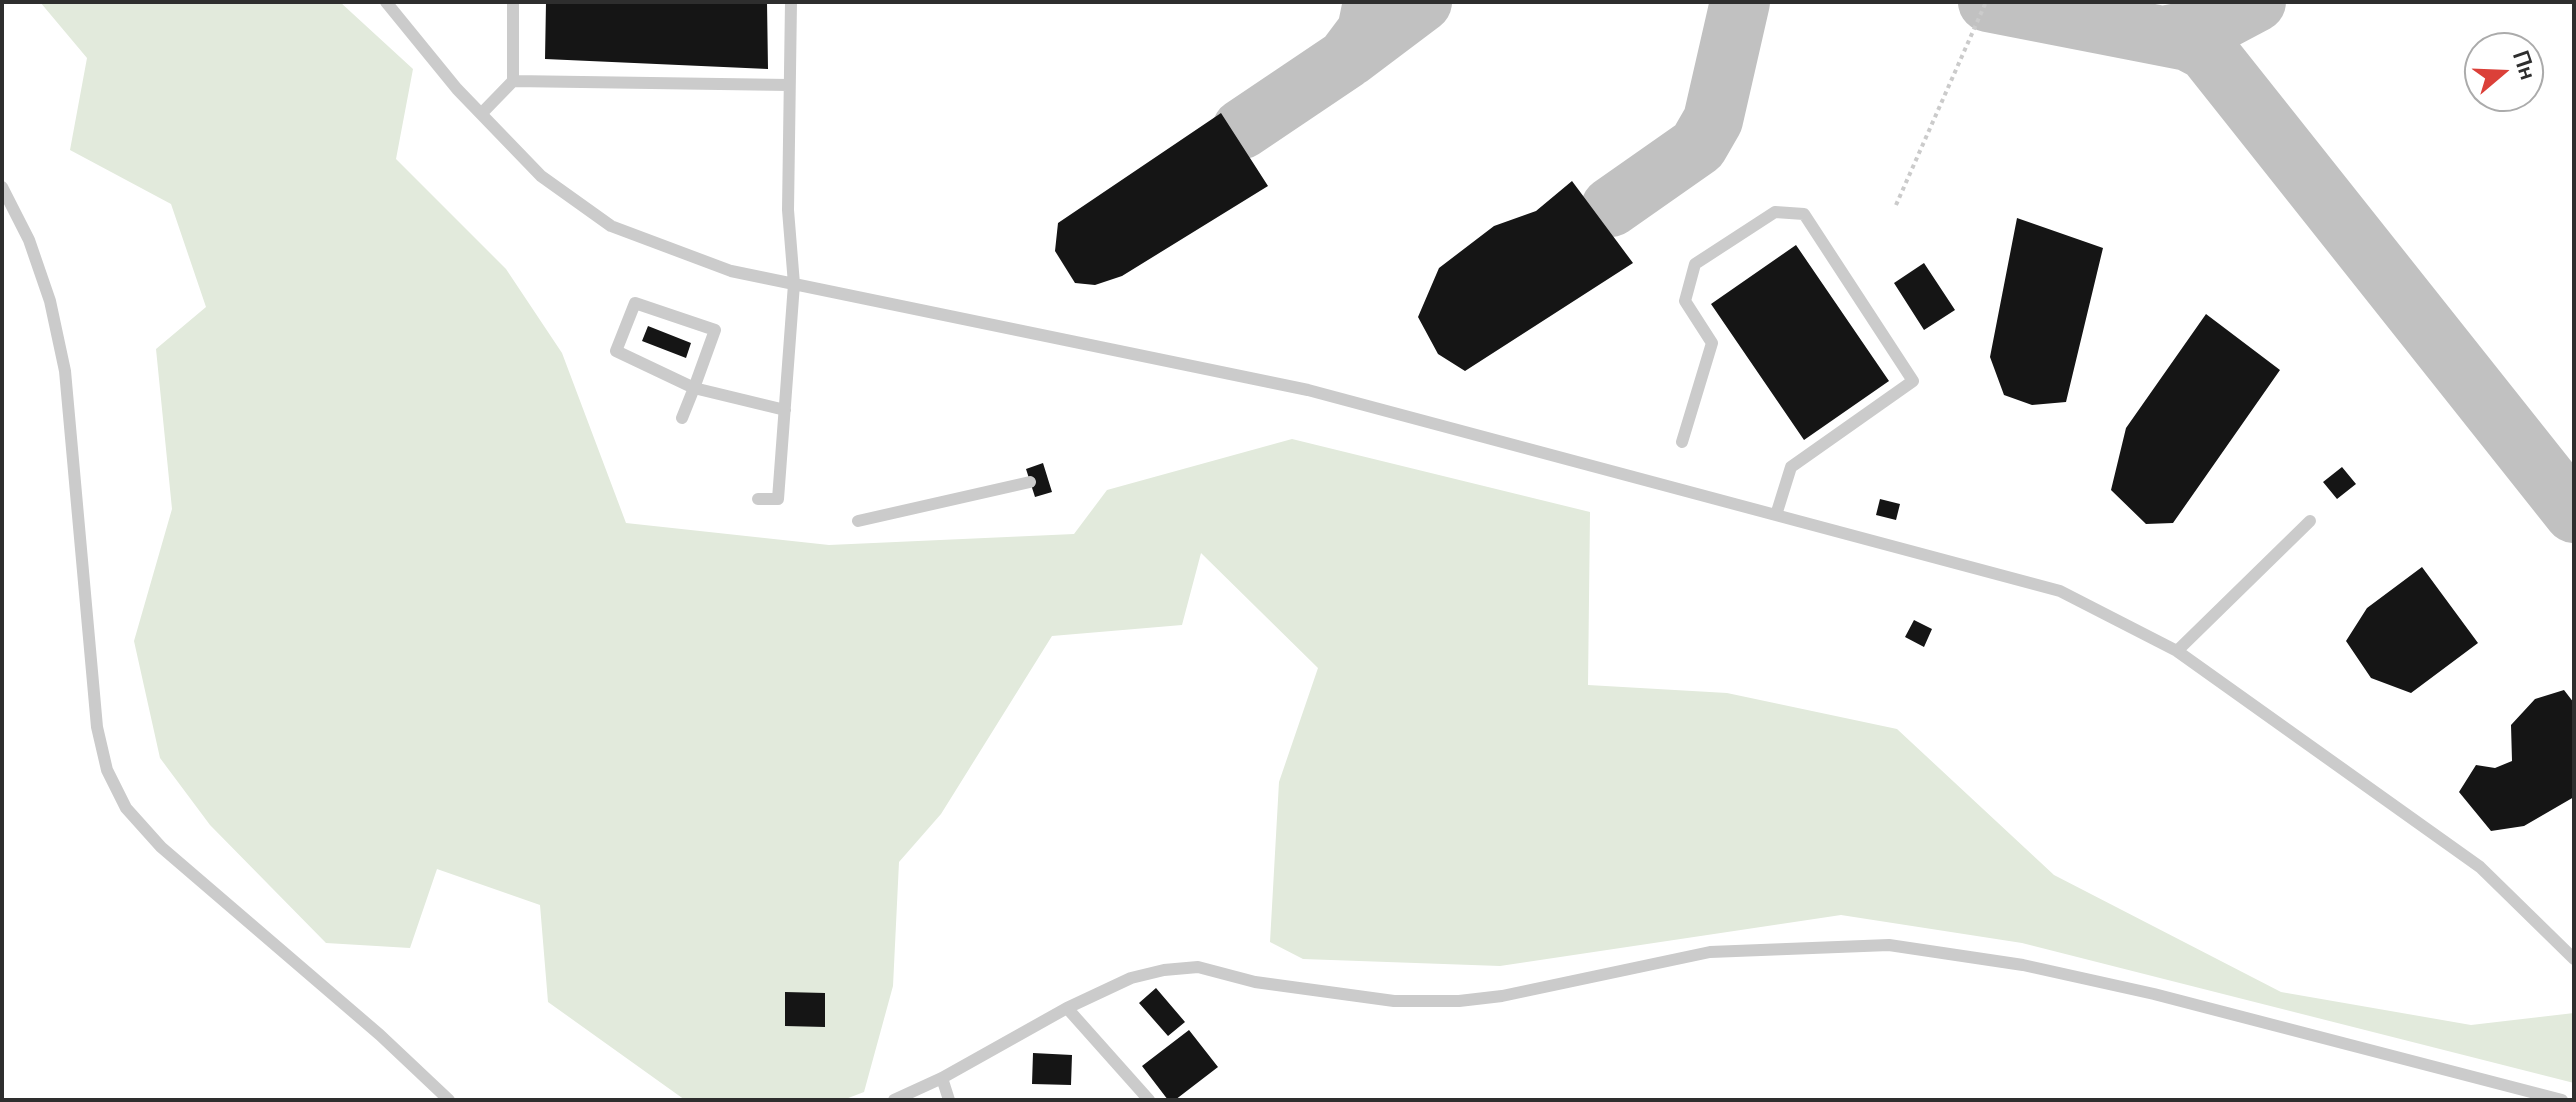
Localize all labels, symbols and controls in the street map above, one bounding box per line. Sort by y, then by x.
north arrow [2464,32,2544,112]
text: Пн [2508,47,2543,83]

